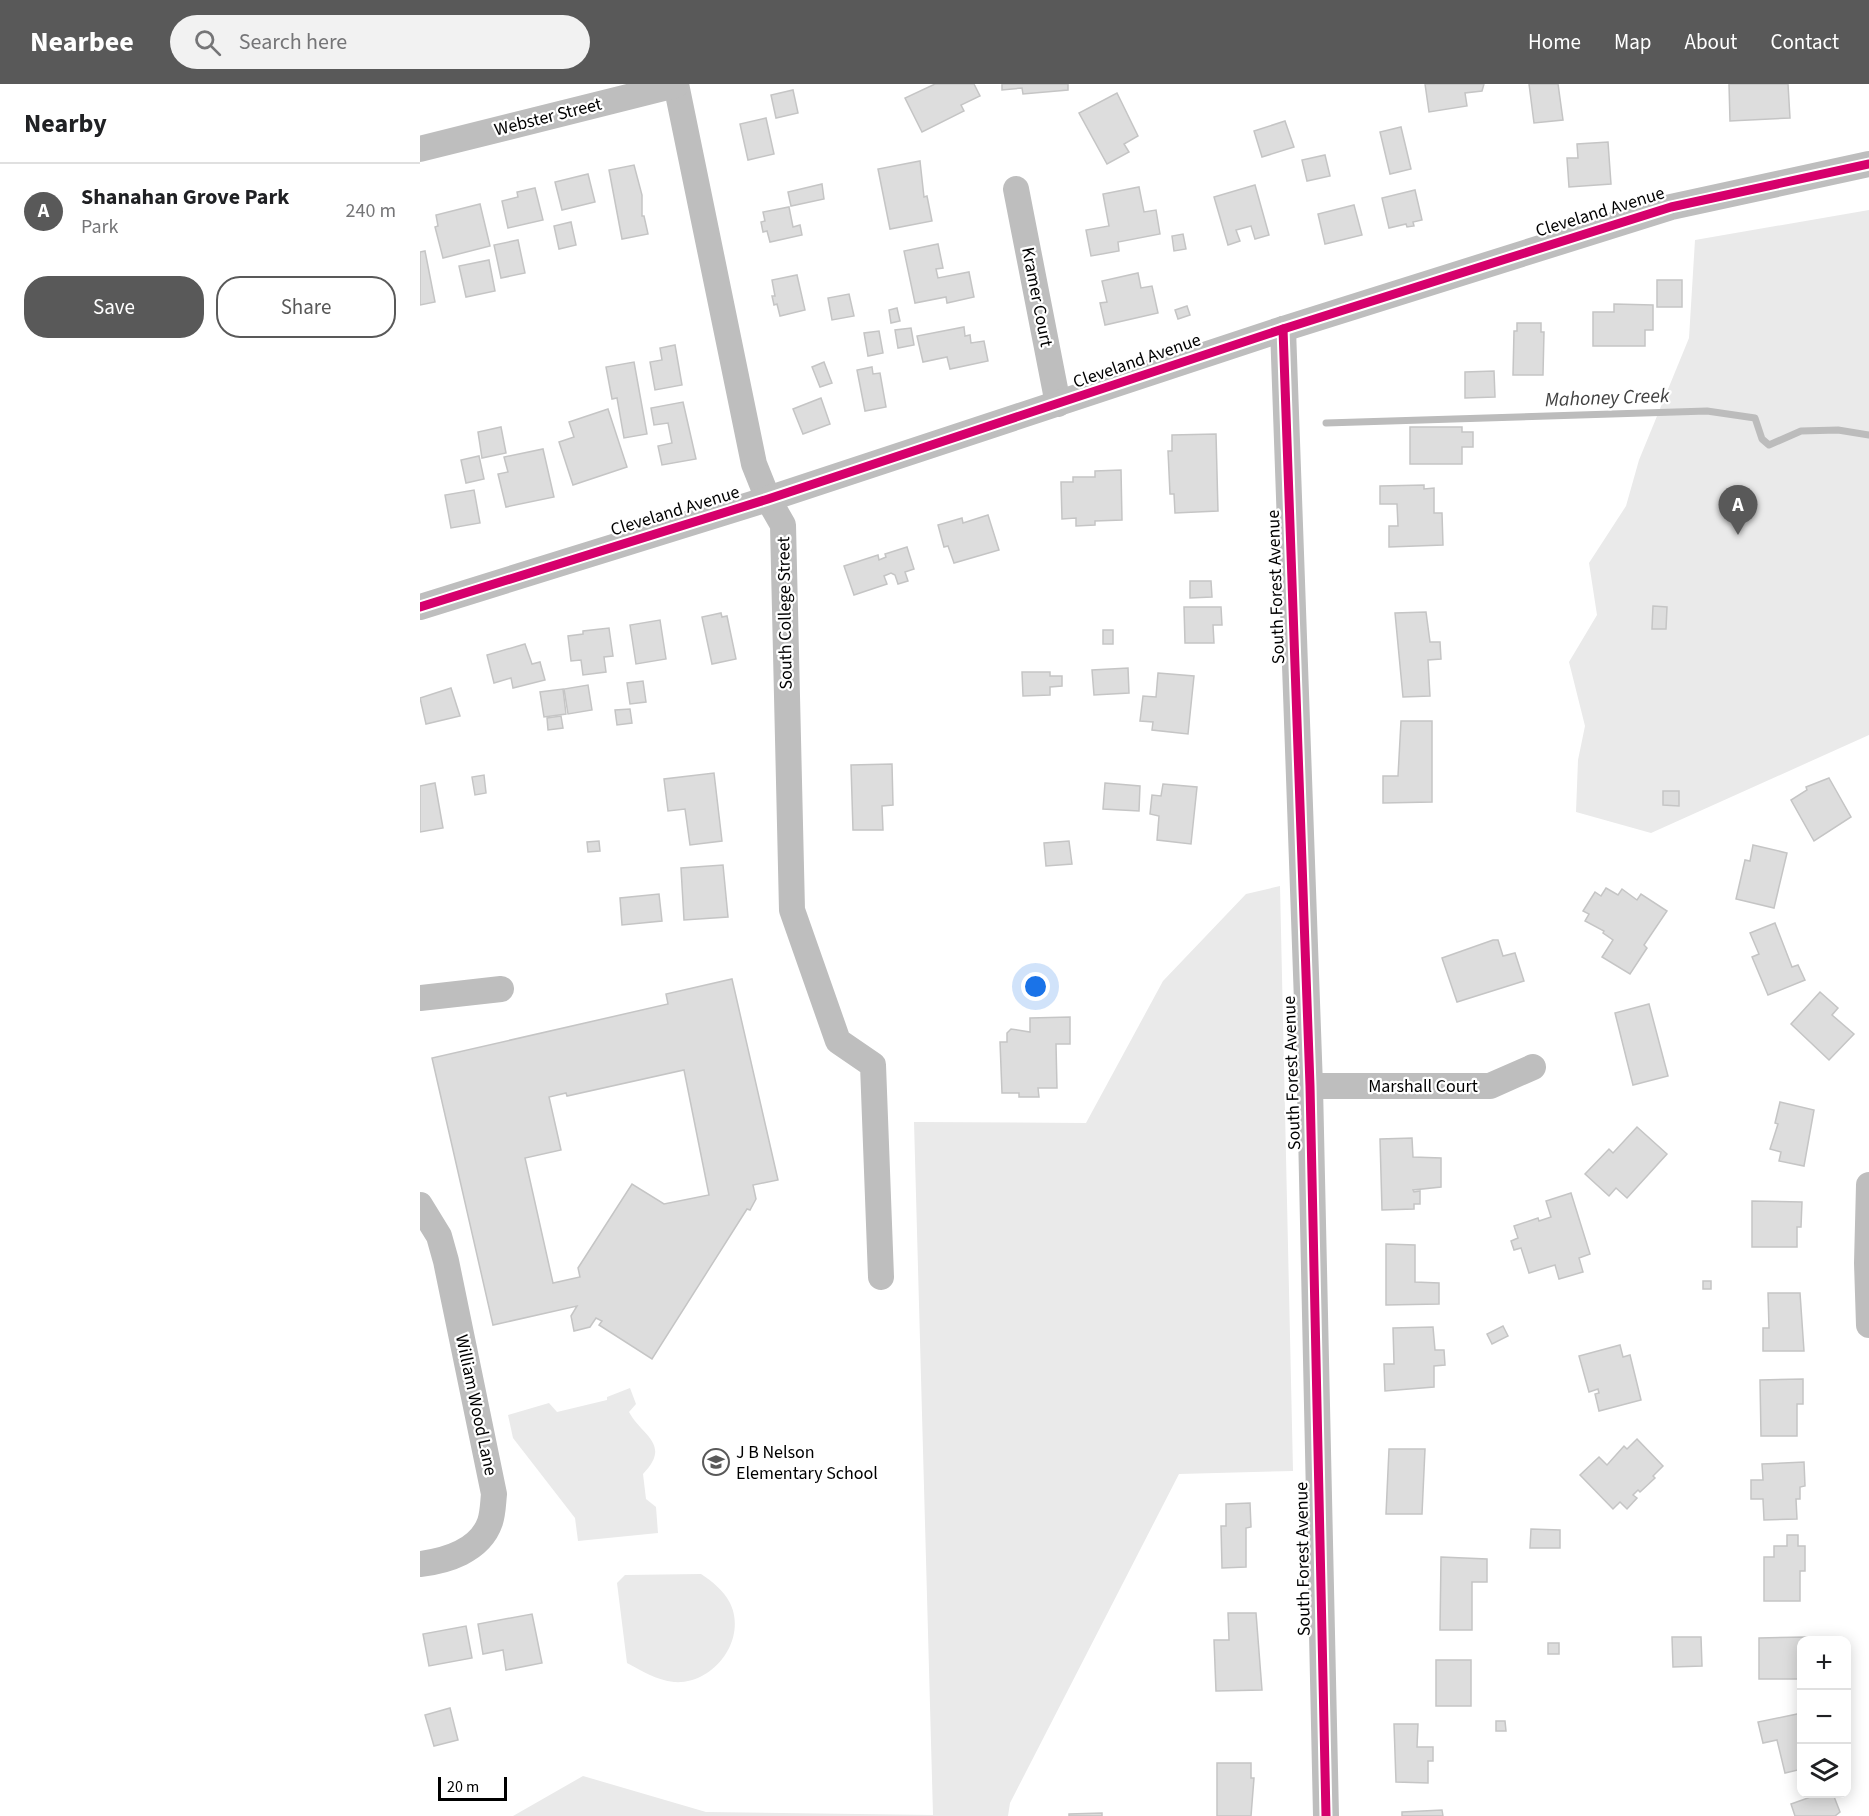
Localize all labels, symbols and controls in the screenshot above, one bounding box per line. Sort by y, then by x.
search box [170,15,590,69]
text: Nearbee [30,22,134,62]
icon: search [191,26,224,59]
text: Search here [239,26,347,58]
text: Home [1528,27,1581,57]
text: Map [1614,27,1652,57]
text: About [1685,27,1737,57]
text: Contact [1770,27,1839,57]
street label: Webster Street [492,92,604,142]
text: Nearby [24,105,107,142]
street label: Cleveland Avenue [1532,180,1668,244]
text: Shanahan Grove Park [81,181,289,213]
text: A [38,197,49,225]
text: 240 m [346,197,396,225]
text: Park [81,213,118,241]
street label: Kramer Court [1015,245,1059,349]
button: Save [24,276,204,338]
button: Share [216,276,396,338]
street label: Cleveland Avenue [1070,327,1204,395]
water label: Mahoney Creek [1544,382,1670,414]
street label: Cleveland Avenue [607,479,743,543]
pin: A [1718,486,1758,535]
street label: South Forest Avenue [1261,509,1291,665]
street label: South College Street [771,536,799,690]
your location [1021,972,1050,1001]
street label: South Forest Avenue [1277,995,1307,1151]
street label: Marshall Court [1368,1074,1478,1099]
street label: William Wood Lane [449,1332,503,1478]
place label: J B Nelson Elementary School [736,1440,878,1486]
school or university icon: J B Nelson Elementary School [701,1447,731,1477]
street label: South Forest Avenue [1289,1482,1317,1636]
map controls [1797,1636,1851,1798]
button: + [1797,1636,1851,1690]
button: − [1797,1690,1851,1744]
button: layers [1797,1744,1851,1798]
scale bar [438,1774,507,1802]
text: 20 m [447,1776,479,1798]

